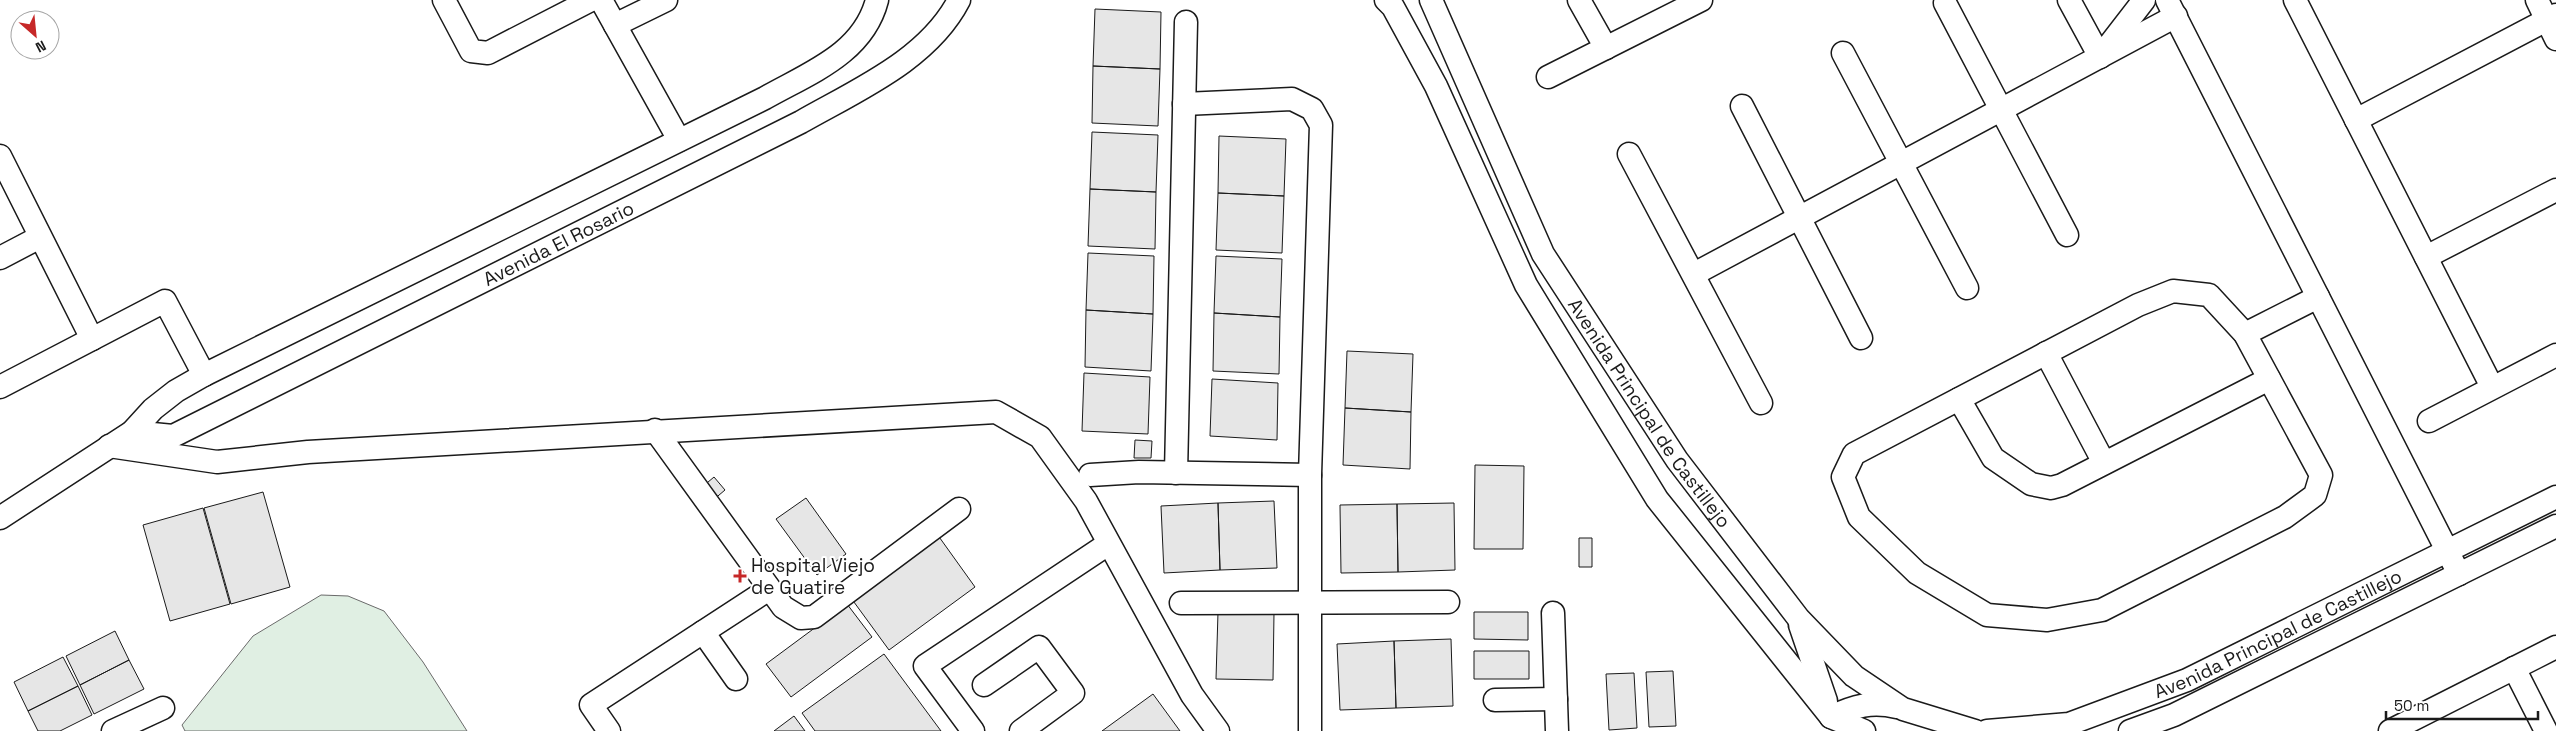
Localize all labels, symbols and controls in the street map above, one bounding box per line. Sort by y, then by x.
north arrow [10,10,60,60]
text: N [33,36,49,57]
street label: Avenida El Rosario [479,196,638,292]
street label: Avenida Principal de Castillejo [1562,294,1736,533]
place label: Hospital Viejo de Guatire [751,553,875,600]
street label: Avenida Principal de Castillejo [2151,564,2406,704]
marker: Hospital Viejo de Guatire [733,569,747,583]
scale bar [2386,688,2538,720]
text: 50 m [2394,696,2429,715]

